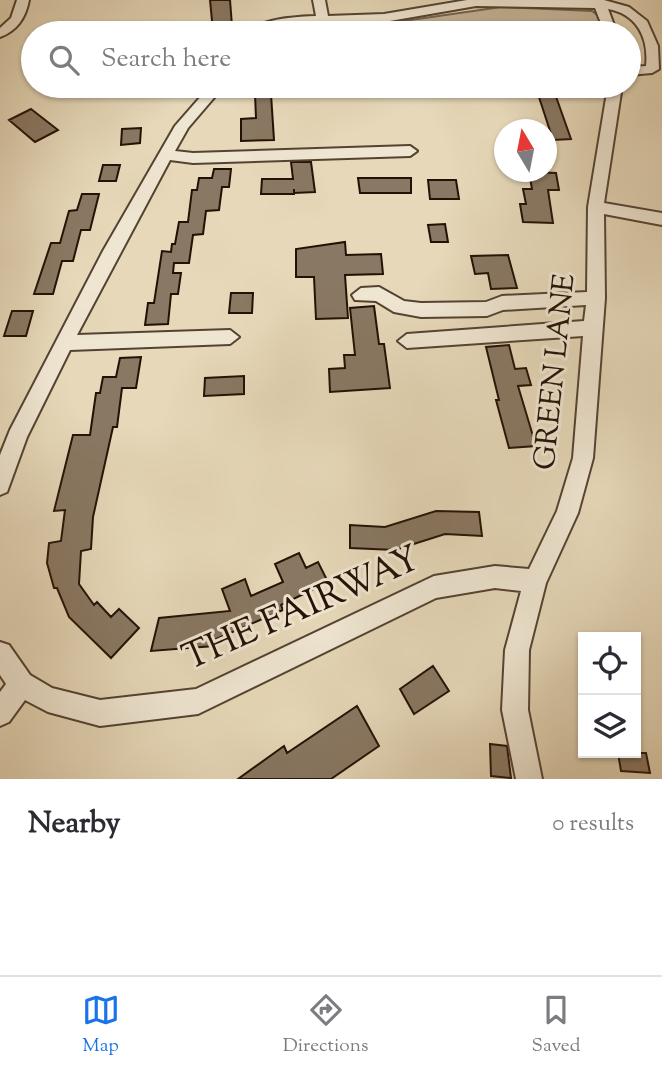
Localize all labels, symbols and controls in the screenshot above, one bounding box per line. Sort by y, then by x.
search box [21,21,641,98]
icon: search [45,41,83,79]
text: Search here [101,41,231,78]
north arrow [494,119,557,182]
street label: GREEN LANE [524,272,588,472]
street label: THE FAIRWAY [175,534,429,686]
map controls [578,632,641,758]
button: locate [578,632,641,695]
button: layers [578,695,641,758]
text: Nearby [28,803,120,846]
text: 0 results [552,808,634,841]
tab: Map [82,991,120,1060]
tab: Directions [283,991,368,1060]
tab: Saved [532,991,580,1060]

